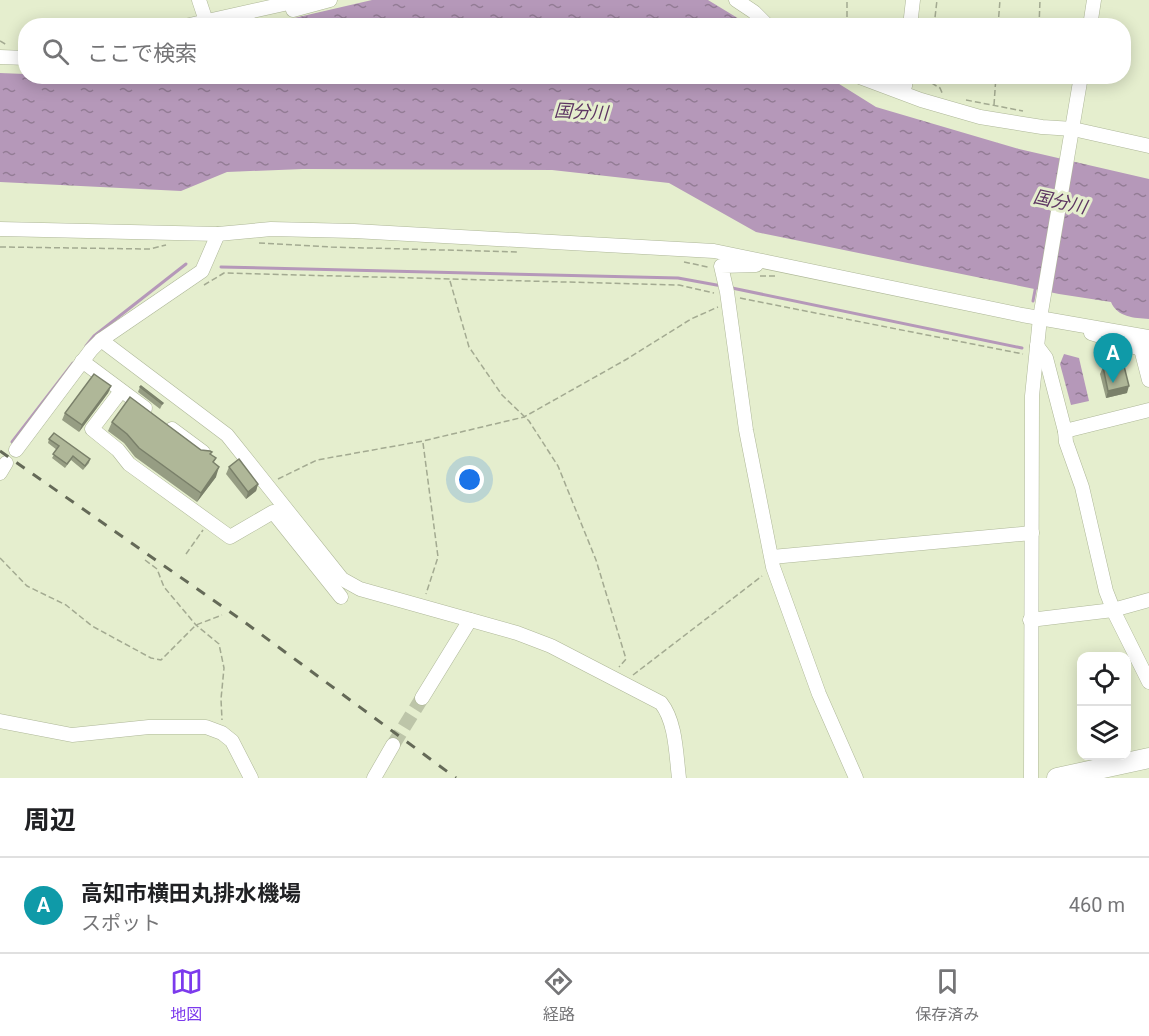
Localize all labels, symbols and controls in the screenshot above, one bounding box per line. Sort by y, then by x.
search box [18,18,1131,84]
icon: search [39,35,72,68]
text: ここで検索 [87,41,197,66]
water label: 国分川 [554,100,611,124]
water label: 国分川 [1032,186,1091,218]
pin: A [1094,334,1132,383]
your location [455,465,484,494]
map controls [1077,652,1131,760]
button: locate [1077,652,1131,706]
button: layers [1077,706,1131,760]
text: 周辺 [24,805,76,835]
text: 高知市横田丸排水機場 [81,881,301,906]
text: A [37,893,50,917]
text: 460 m [1069,893,1125,917]
text: スポット [81,911,161,935]
tab: 地図 [170,965,203,1025]
tab: 経路 [542,965,575,1025]
tab: 保存済み [915,965,979,1025]

